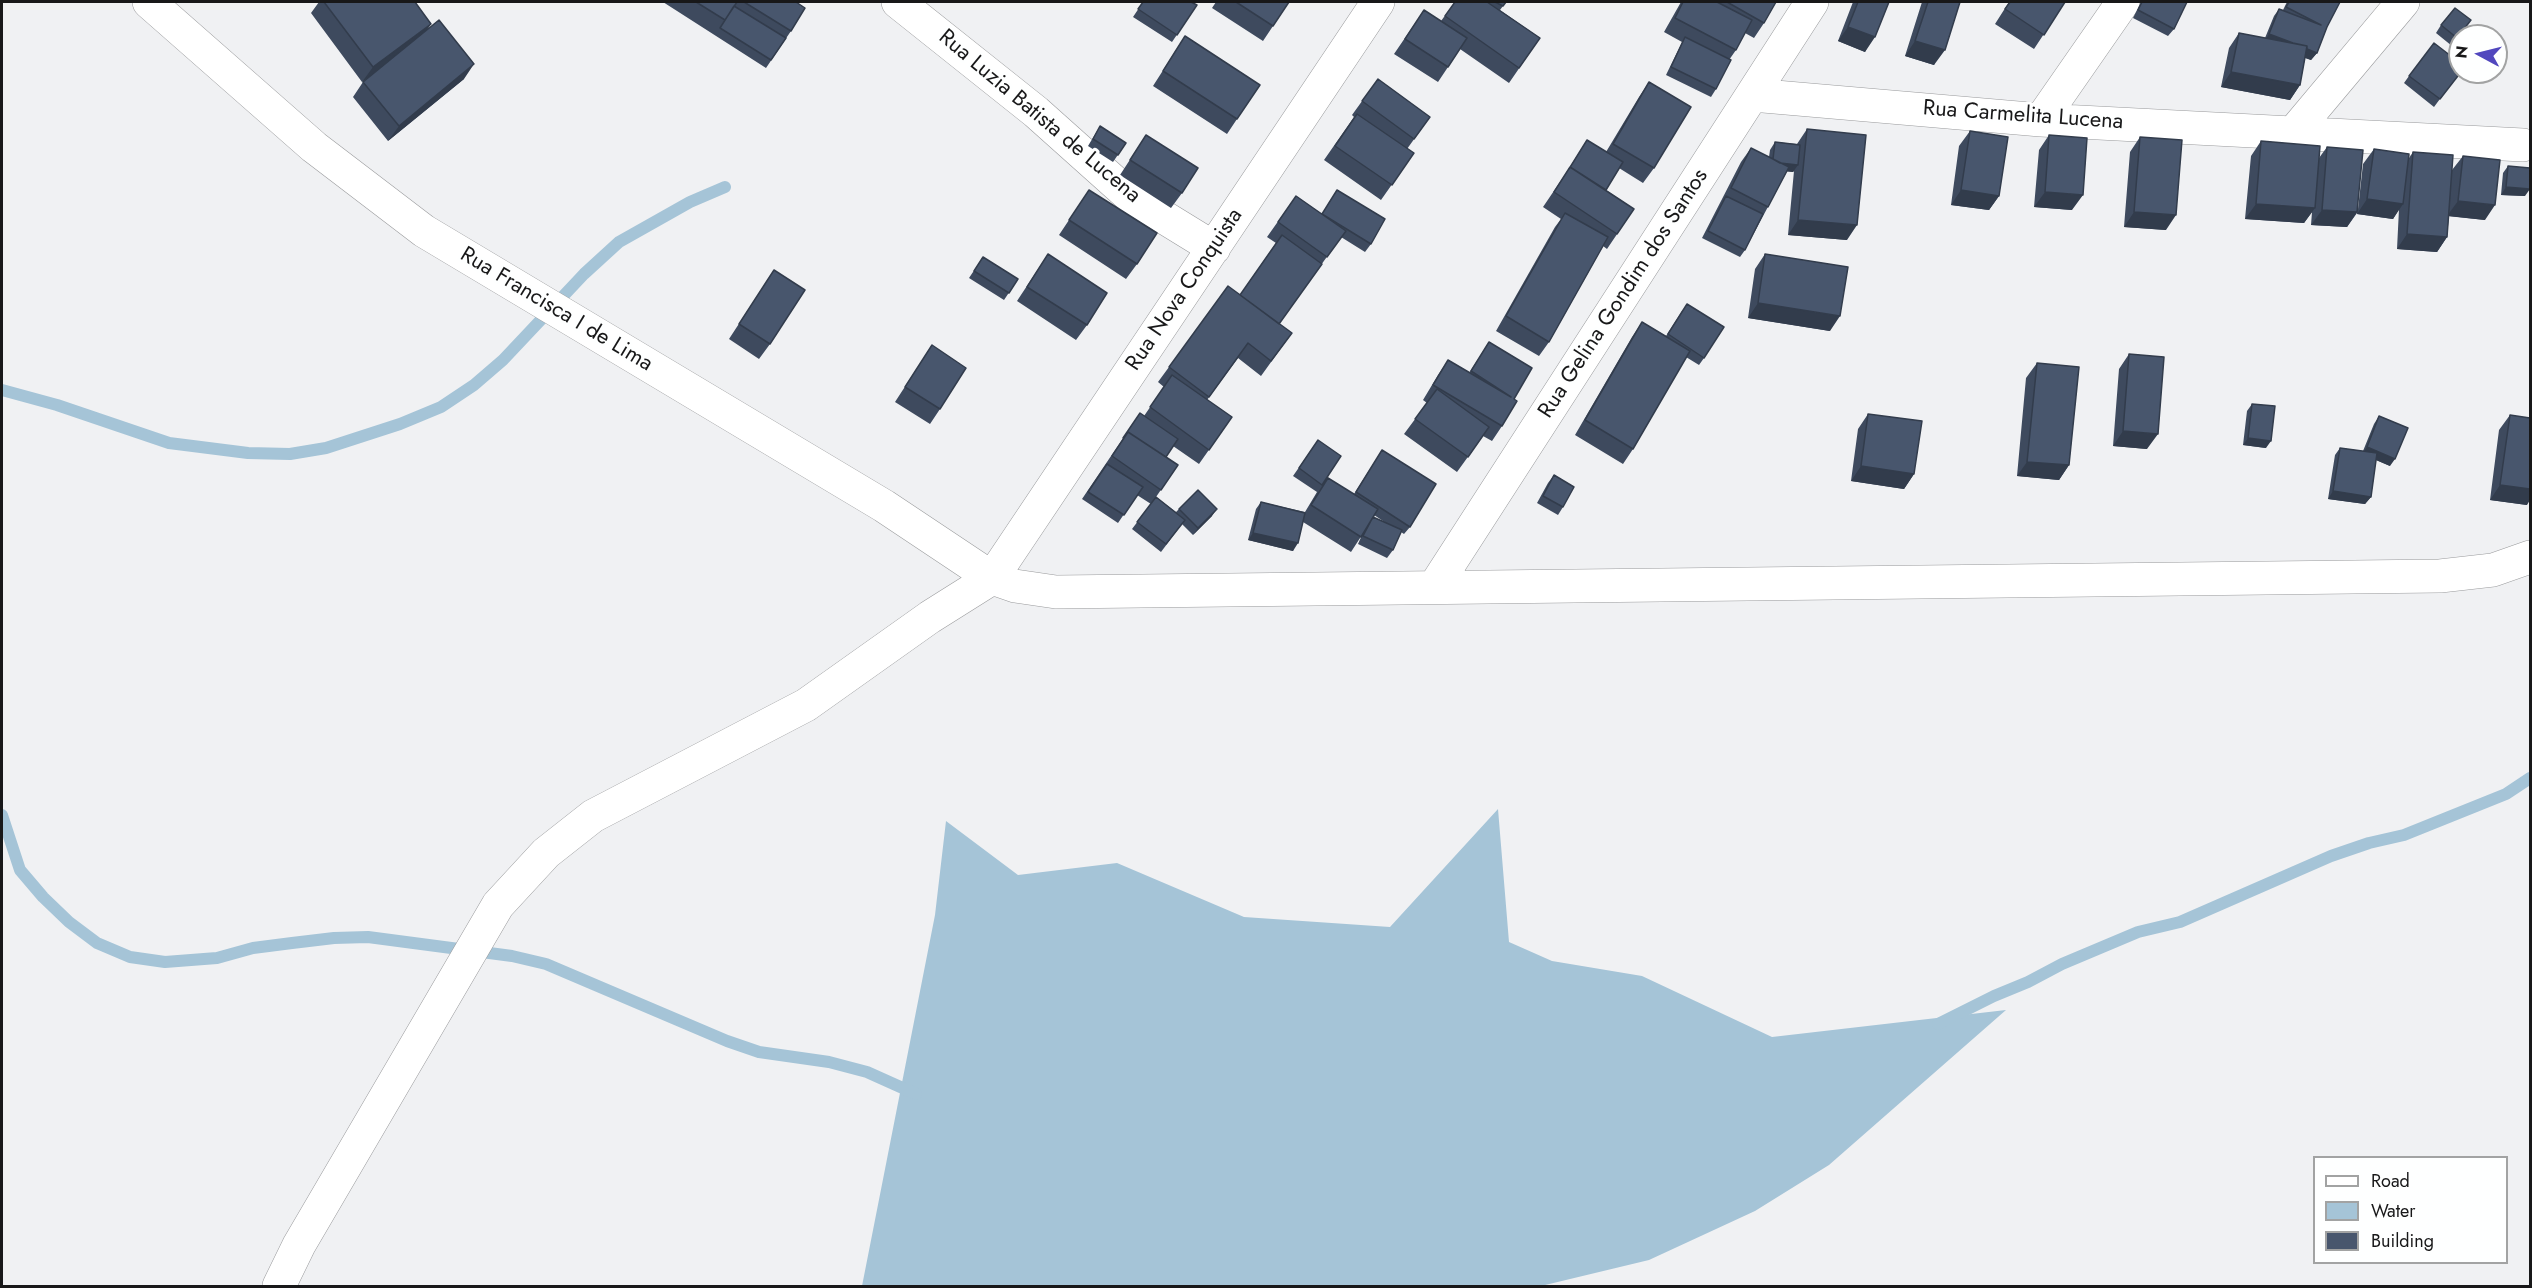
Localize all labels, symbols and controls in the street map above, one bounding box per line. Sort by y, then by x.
north arrow [2448,24,2508,84]
street label: Rua Luzia Batista de Lucena [933,25,1145,209]
text: N [2449,44,2474,60]
street label: Rua Carmelita Lucena [1922,96,2124,136]
street label: Rua Gelina Gondim dos Santos [1533,164,1715,424]
street label: Rua Nova Conquista [1121,204,1249,376]
street label: Rua Francisca I de Lima [455,242,657,378]
legend [2313,1156,2508,1264]
text: Road [2371,1168,2410,1194]
text: Water [2371,1198,2415,1224]
text: Building [2371,1228,2434,1254]

